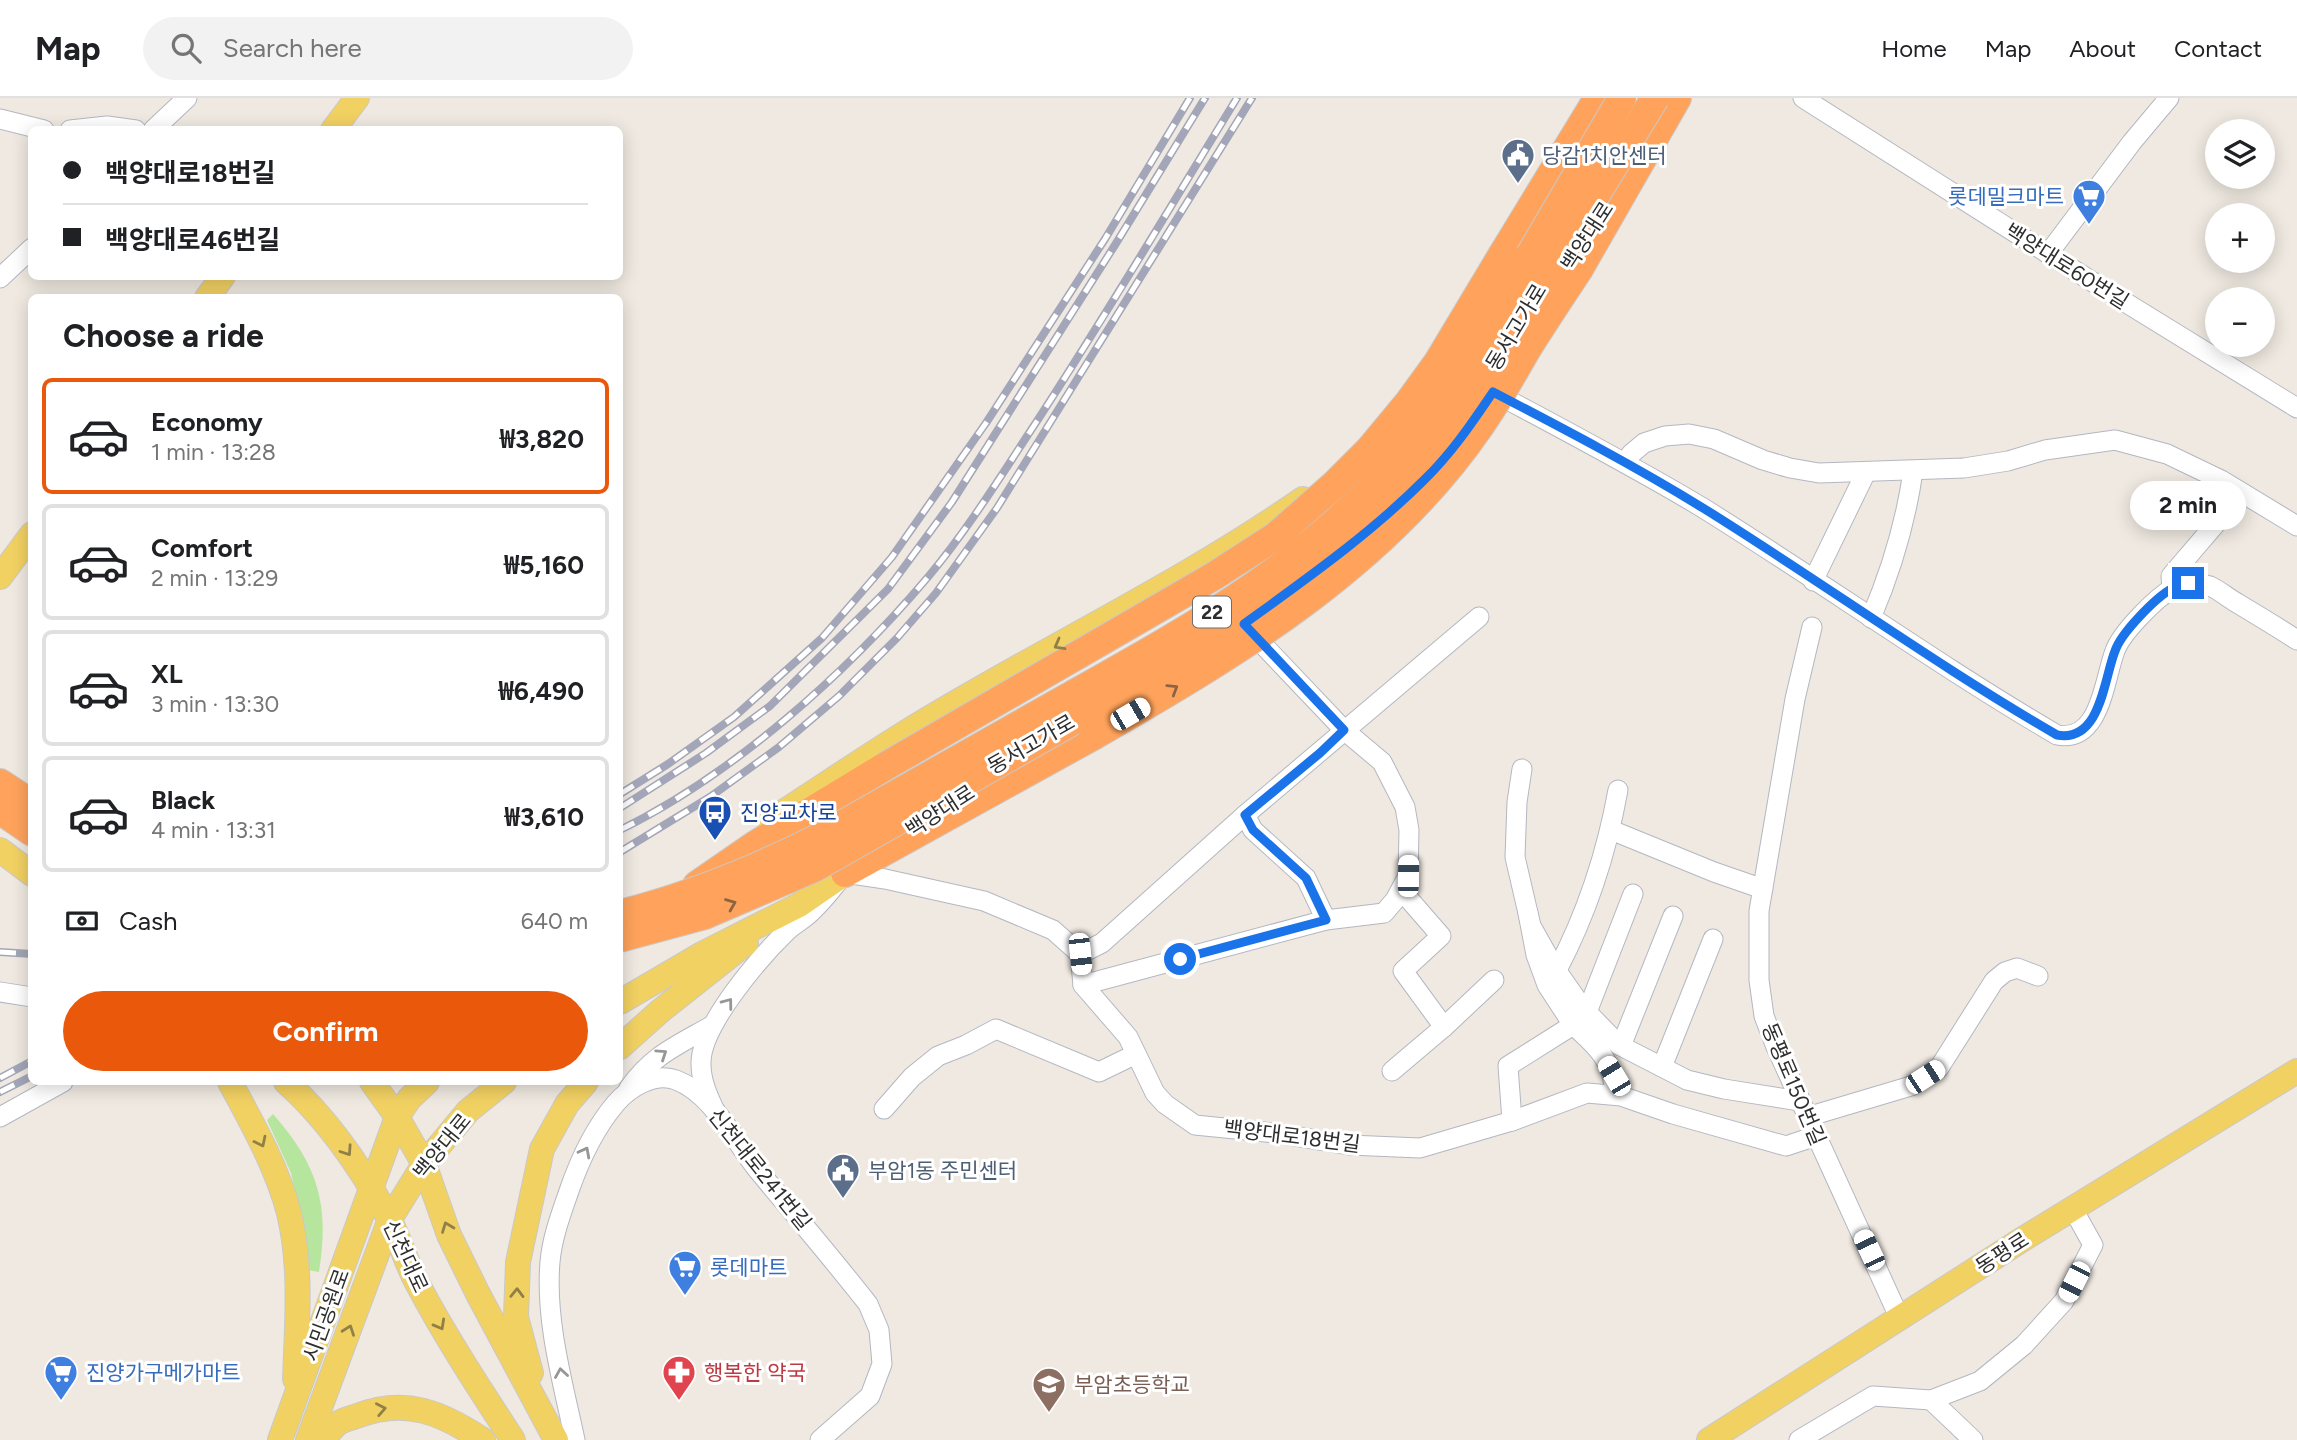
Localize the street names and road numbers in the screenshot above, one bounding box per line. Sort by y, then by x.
street label: 백양대로 [1555,197,1619,275]
street label: 백양대로60번길 [2000,218,2134,314]
street label: 동서고가로 [1480,279,1552,375]
road number: 22 [1193,597,1231,628]
street label: 동서고가로 [983,709,1079,779]
street label: 백양대로 [901,779,979,843]
street label: 동평로150번길 [1757,1019,1831,1149]
street label: 신천대로241번길 [703,1103,817,1235]
street label: 백양대로 [408,1108,476,1184]
street label: 백양대로18번길 [1222,1115,1362,1157]
street label: 신천대로 [378,1216,434,1296]
street label: 동평로 [1971,1227,2033,1279]
street label: 시민공원로 [298,1265,354,1365]

